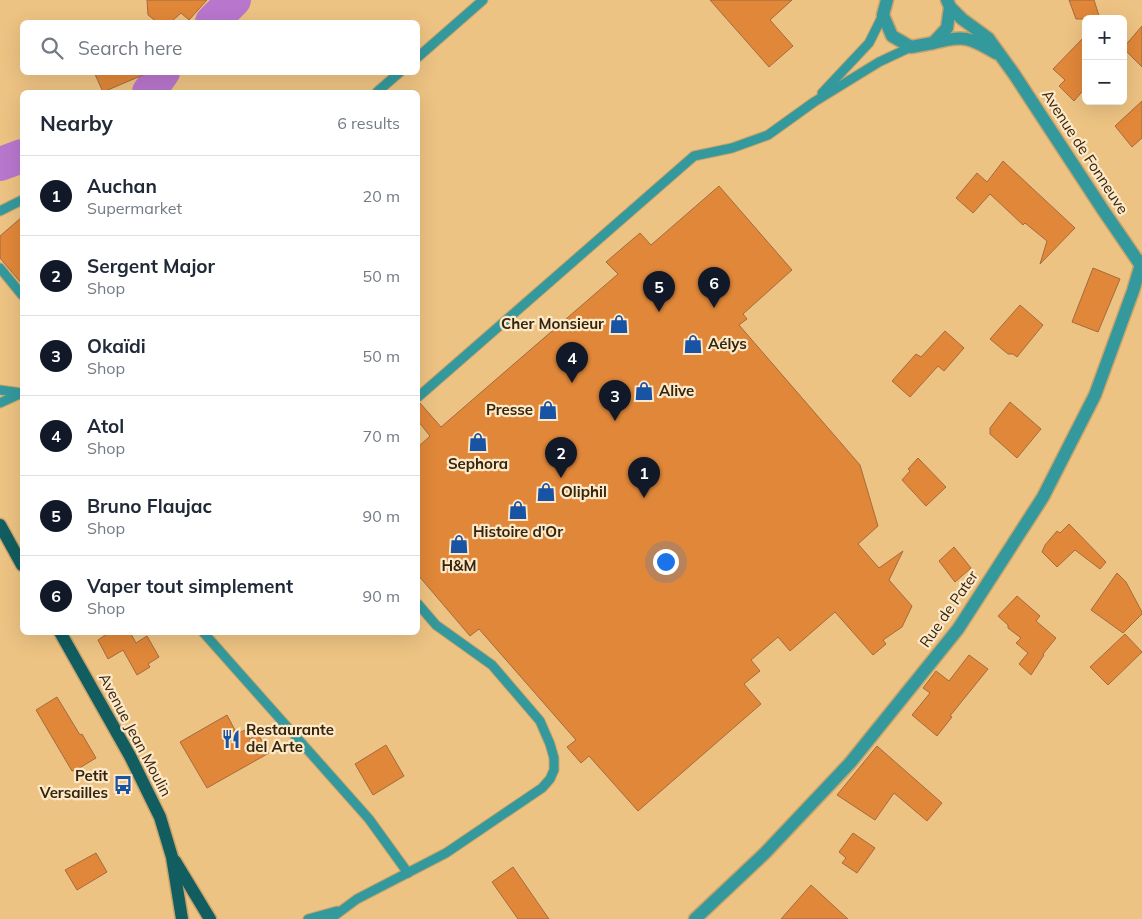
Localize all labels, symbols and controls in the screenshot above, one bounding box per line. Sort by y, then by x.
map controls [1082,15,1127,105]
button: + [1082,15,1127,60]
search box [20,20,420,75]
icon: search [38,34,66,62]
text: Search here [78,36,182,60]
button: − [1082,60,1127,105]
street label: Avenue de Fonneuve [1038,86,1133,217]
text: Nearby [40,110,113,136]
text: 6 results [337,113,400,133]
text: Auchan [87,174,157,198]
text: 1 [51,186,61,206]
text: 20 m [363,186,400,206]
text: Supermarket [87,198,182,218]
text: Sergent Major [87,254,215,278]
text: 2 [51,266,61,286]
text: 50 m [363,266,400,286]
pin: 6 [698,267,730,308]
pin: 5 [643,271,675,312]
text: Shop [87,278,125,298]
shop icon: Cher Monsieur [608,313,630,335]
place label: Cher Monsieur [501,314,604,333]
shop icon: Aélys [682,333,704,355]
text: Okaïdi [87,334,146,358]
place label: Aélys [708,334,747,353]
pin: 4 [556,342,588,383]
text: 3 [51,346,61,366]
text: 50 m [363,346,400,366]
text: Shop [87,358,125,378]
pin: 3 [599,380,631,421]
shop icon: Alive [633,380,655,402]
place label: Alive [659,381,694,400]
shop icon: Presse [537,399,559,421]
place label: Presse [486,400,533,419]
text: Atol [87,414,124,438]
text: 4 [51,426,61,446]
text: 70 m [363,426,400,446]
shop icon: Sephora [467,431,489,453]
pin: 2 [545,437,577,478]
text: Shop [87,438,125,458]
place label: Sephora [448,454,508,473]
pin: 1 [628,457,660,498]
shop icon: Oliphil [535,481,557,503]
place label: Oliphil [561,482,607,501]
text: Bruno Flaujac [87,494,212,518]
shop icon: Histoire d'Or [507,499,529,521]
text: 5 [51,506,61,526]
text: 90 m [363,506,400,526]
text: Shop [87,518,125,538]
place label: Histoire d'Or [473,522,563,541]
shop icon: H&M [448,533,470,555]
your location [653,549,679,575]
place label: H&M [442,556,476,575]
street label: Rue de Pater [915,566,982,651]
text: Vaper tout simplement [87,574,293,598]
text: 6 [51,586,61,606]
text: 90 m [363,586,400,606]
text: Shop [87,598,125,618]
street label: Avenue Jean Moulin [95,670,176,800]
place label: Restaurante del Arte [246,720,334,756]
restaurant icon: Restaurante del Arte [220,728,242,750]
place label: Petit Versailles [39,766,108,802]
bus stop icon: Petit Versailles [112,774,134,796]

